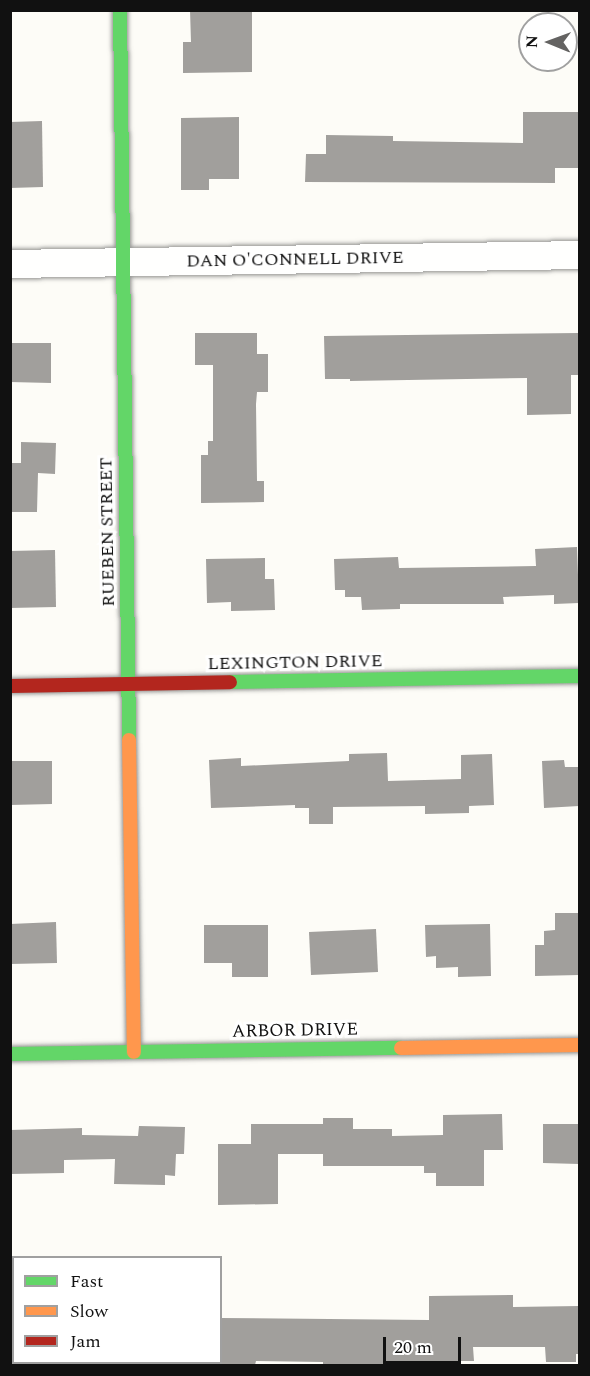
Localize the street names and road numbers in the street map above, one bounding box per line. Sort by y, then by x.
street label: DAN O'CONNELL DRIVE [186,247,404,273]
street label: RUEBEN STREET [96,457,120,607]
street label: LEXINGTON DRIVE [207,651,383,675]
street label: ARBOR DRIVE [232,1019,358,1043]

